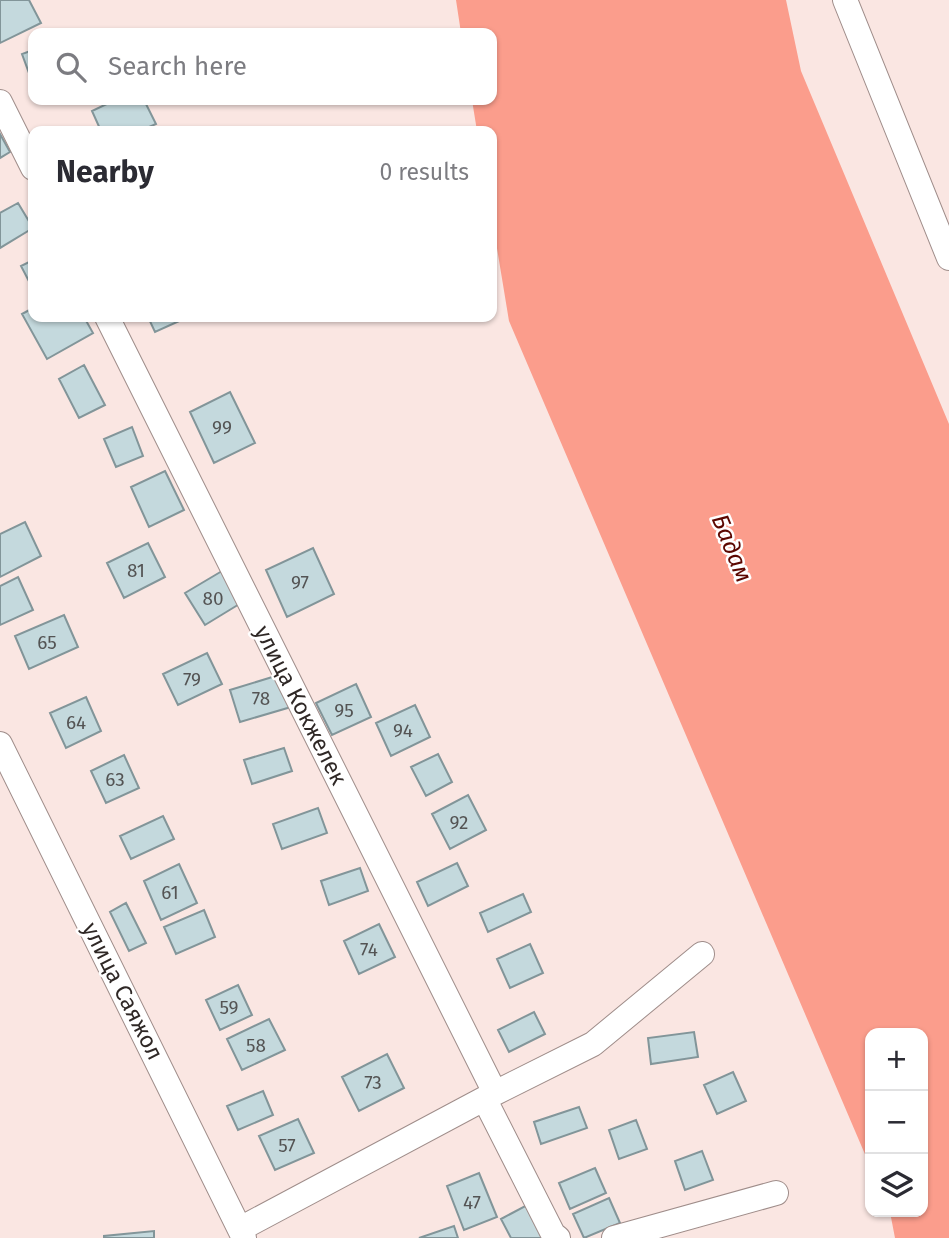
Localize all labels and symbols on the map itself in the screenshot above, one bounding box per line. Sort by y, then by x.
house number: 99 [212,416,232,439]
water label: Бадам [706,510,758,586]
house number: 81 [127,559,145,582]
house number: 97 [291,571,309,594]
house number: 80 [202,587,224,610]
street label: улица Кокжелек [249,621,353,789]
house number: 65 [37,631,57,654]
house number: 79 [183,668,201,691]
house number: 78 [252,687,270,710]
house number: 95 [334,699,354,722]
house number: 64 [66,711,86,734]
house number: 94 [393,719,413,742]
house number: 63 [105,768,125,791]
house number: 92 [450,811,468,834]
house number: 61 [161,881,179,904]
street label: улица Саяжол [76,917,170,1065]
house number: 74 [360,938,378,961]
house number: 59 [219,996,239,1019]
house number: 58 [246,1034,266,1057]
house number: 73 [364,1071,382,1094]
house number: 57 [278,1134,296,1157]
house number: 47 [463,1191,481,1214]

